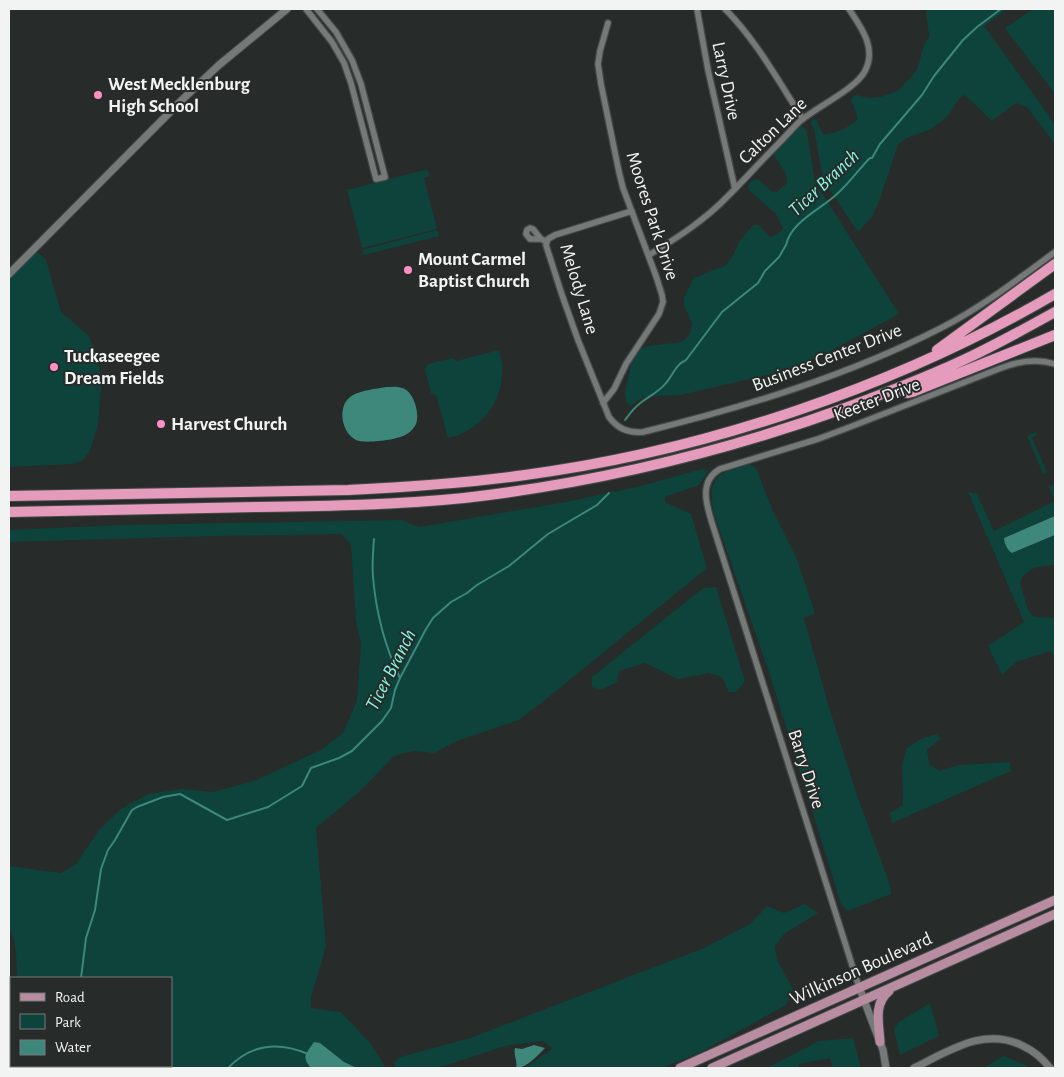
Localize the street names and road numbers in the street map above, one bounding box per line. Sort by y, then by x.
street label: Larry Drive [708,40,744,122]
street label: Calton Lane [735,94,811,168]
street label: Moores Park Drive [622,150,682,282]
street label: Melody Lane [556,242,602,336]
street label: Business Center Drive [750,321,904,395]
street label: Keeter Drive [831,375,923,425]
street label: Barry Drive [784,727,828,811]
street label: Wilkinson Boulevard [787,929,935,1009]

